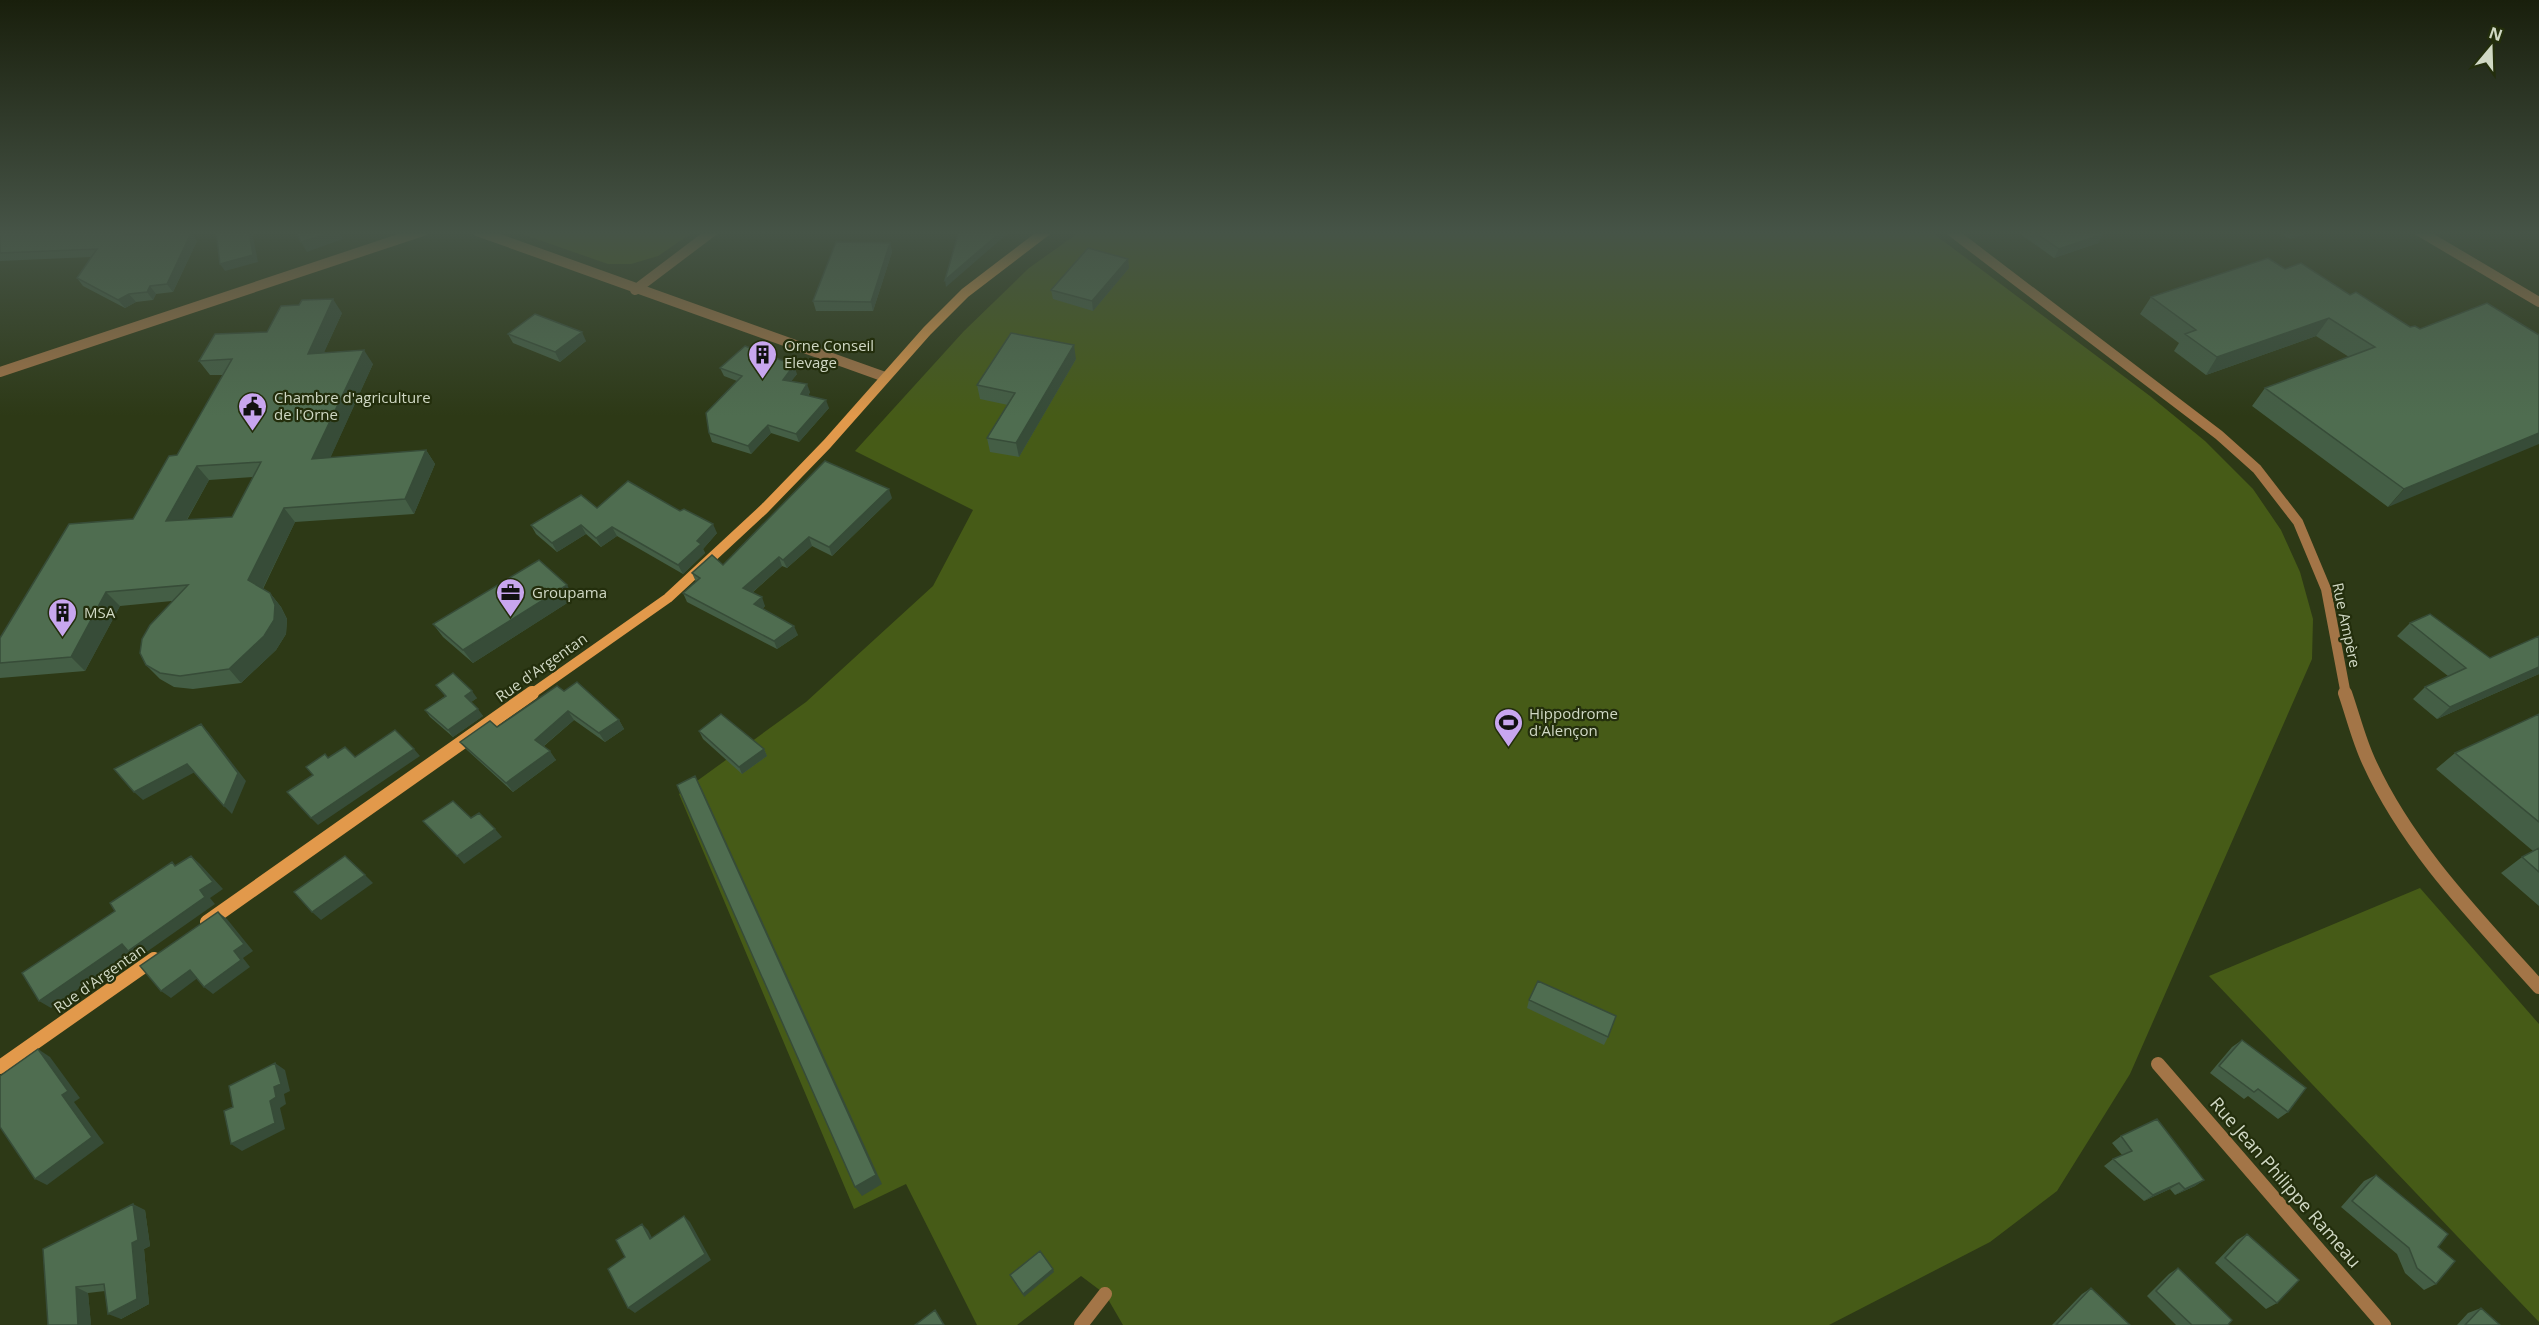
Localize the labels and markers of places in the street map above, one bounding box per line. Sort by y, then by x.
place label: Orne Conseil Elevage [784,335,874,372]
building icon: Orne Conseil Elevage [747,338,779,380]
place label: Chambre d'agriculture de l'Orne [274,387,431,424]
public building icon: Chambre d'agriculture de l'Orne [237,390,269,432]
office icon: Groupama [495,576,527,618]
place label: Groupama [532,582,607,602]
building icon: MSA [47,596,79,638]
place label: MSA [84,602,116,622]
place label: Hippodrome d'Alençon [1529,703,1618,740]
sports icon: Hippodrome d'Alençon [1492,706,1524,748]

